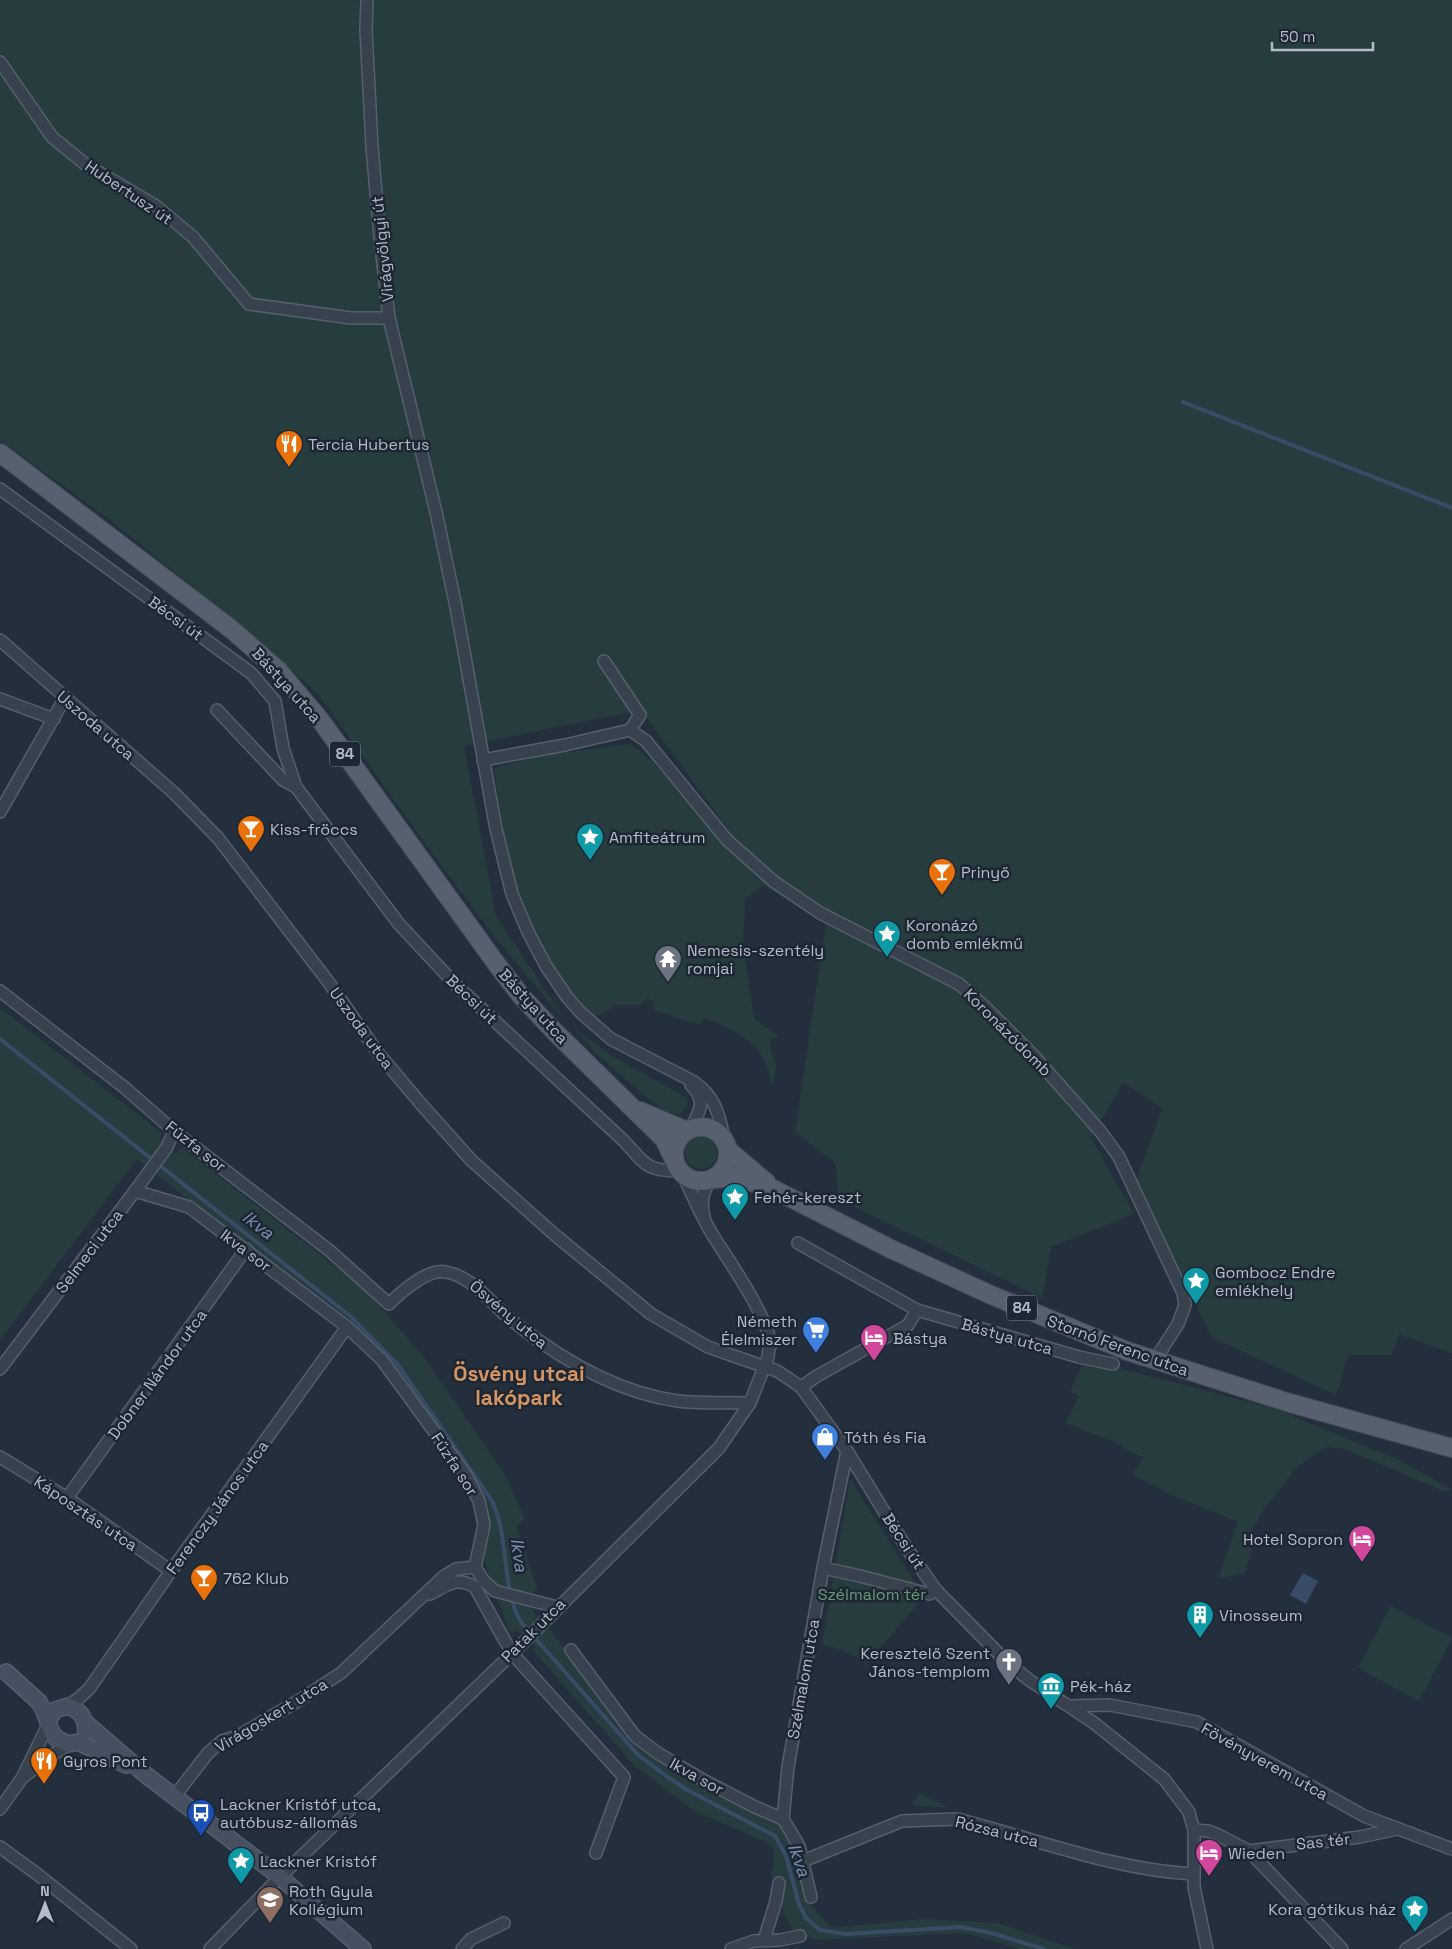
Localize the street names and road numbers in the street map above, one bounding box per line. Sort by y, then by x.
street label: Hubertusz út [81,155,177,229]
street label: Virágvölgyi út [367,195,398,303]
street label: Bécsi út [144,591,207,645]
street label: Bástya utca [247,643,326,727]
street label: Uszoda utca [52,686,139,765]
road number: 84 [330,742,360,766]
street label: Bástya utca [494,964,573,1048]
street label: Bécsi út [442,970,502,1029]
street label: Uszoda utca [325,983,398,1073]
street label: Koronázódomb [959,984,1056,1081]
street label: Fűzfa sor [161,1116,230,1177]
street label: Selmeci utca [51,1205,128,1297]
street label: Ikva sor [216,1224,275,1276]
street label: Ösvény utca [465,1276,552,1353]
road number: 84 [1007,1296,1037,1320]
street label: Dobner Nándor utca [103,1305,212,1443]
street label: Stornó Ferenc utca [1044,1310,1191,1381]
street label: Bástya utca [959,1313,1055,1360]
street label: Fűzfa sor [426,1429,483,1500]
street label: Ferenczy János utca [162,1436,273,1578]
street label: Káposztás utca [30,1471,142,1556]
street label: Bécsi út [878,1509,930,1574]
street label: Patak utca [497,1594,570,1667]
street label: Szélmalom utca [783,1617,824,1741]
street label: Virágoskert utca [211,1673,332,1757]
street label: Fövényverem utca [1198,1718,1332,1805]
street label: Ikva sor [666,1753,727,1800]
street label: Rózsa utca [953,1811,1041,1852]
street label: Sas tér [1295,1828,1351,1855]

